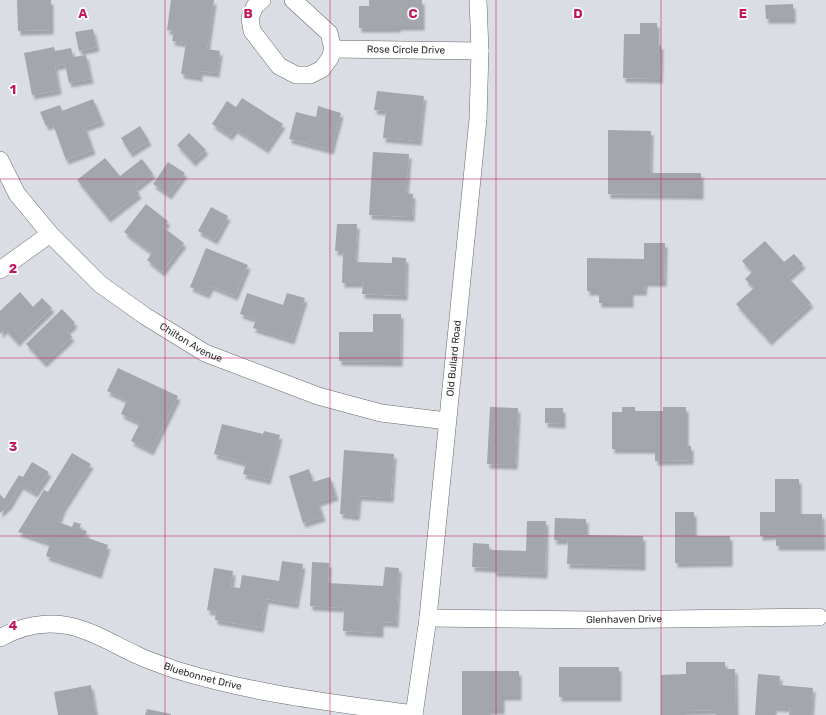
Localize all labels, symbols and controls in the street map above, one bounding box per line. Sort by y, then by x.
text: A [78,6,88,21]
text: B [243,6,253,21]
text: C [408,6,418,21]
text: D [573,6,583,21]
text: E [739,6,747,21]
street label: Rose Circle Drive [367,43,446,57]
text: 1 [10,82,16,97]
text: 2 [9,261,17,276]
street label: Chilton Avenue [157,320,224,365]
street label: Old Bullard Road [444,320,464,397]
text: 3 [9,439,18,454]
street label: Glenhaven Drive [586,613,662,626]
text: 4 [9,618,18,633]
street label: Bluebonnet Drive [162,660,243,693]

